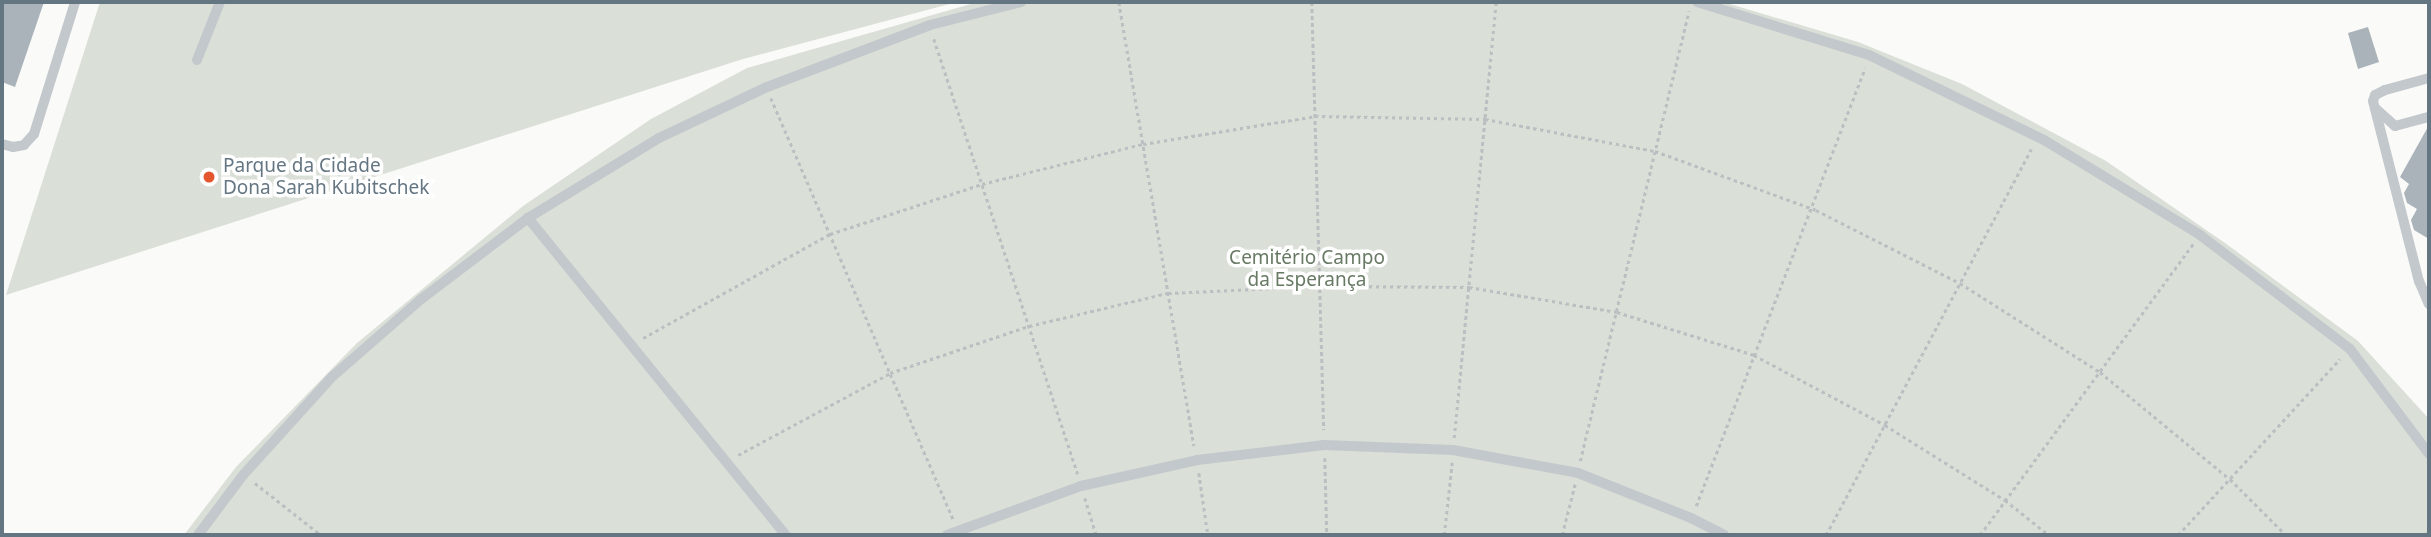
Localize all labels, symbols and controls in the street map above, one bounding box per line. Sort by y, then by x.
place label: Parque da Cidade Dona Sarah Kubitschek [223,155,429,199]
marker: Parque da Cidade Dona Sarah Kubitschek [201,169,217,185]
park label: Cemitério Campo da Esperança [1229,247,1385,291]

